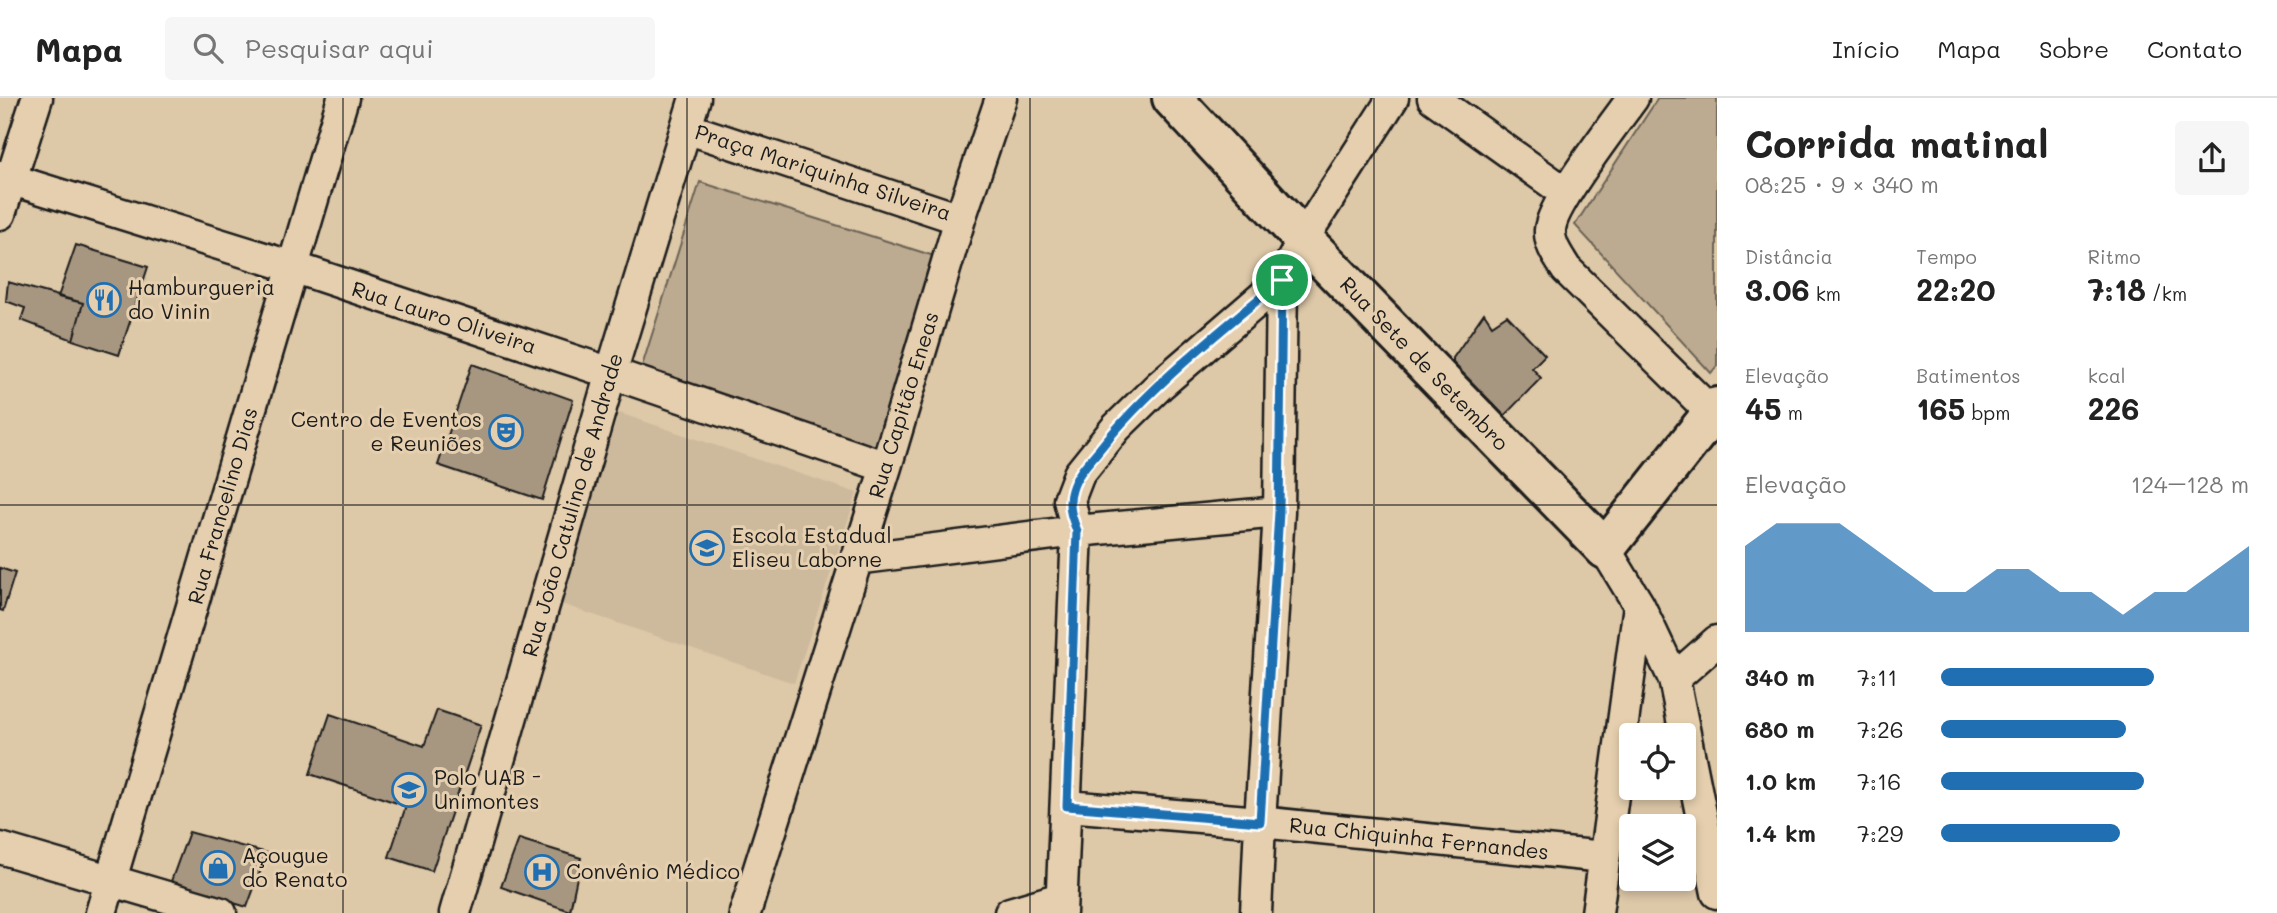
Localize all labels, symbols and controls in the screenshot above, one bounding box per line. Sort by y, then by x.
search box [165,17,655,80]
text: Mapa [35,27,123,70]
icon: search [189,29,227,67]
text: Pesquisar aqui [245,31,434,65]
text: Início [1832,33,1899,64]
text: Mapa [1937,33,2001,64]
text: Sobre [2039,33,2109,64]
text: Contato [2147,33,2242,64]
street label: Praça Mariquinha Silveira [692,117,955,226]
text: Corrida matinal [1745,118,2048,168]
button: share [2175,121,2249,195]
text: 08:25 · 9 × 340 m [1745,169,1939,199]
text: Distância [1745,244,1833,269]
text: Tempo [1916,244,1977,269]
text: Ritmo [2088,244,2140,269]
pin [1252,250,1312,310]
icon: arrive [1263,261,1301,299]
text: 3.06 [1745,269,1810,309]
text: 22:20 [1916,269,1995,309]
text: 7:18 [2088,269,2146,309]
street label: Rua Sete de Setembro [1335,270,1515,456]
place label: Hamburgueria do Vinin [128,273,275,324]
street label: Rua Lauro Oliveira [349,274,540,359]
restaurant icon: Hamburgueria do Vinin [85,281,123,319]
text: km [1810,281,1841,306]
text: /km [2146,281,2187,306]
street label: Rua Capitão Eneas [861,308,944,501]
street label: Rua João Catulino de Andrade [515,350,628,660]
text: Elevação [1745,363,1829,388]
text: Batimentos [1916,363,2020,388]
text: kcal [2088,363,2126,388]
text: 45 [1745,388,1782,428]
text: 165 [1916,388,1965,428]
text: 226 [2088,388,2139,428]
text: m [1782,400,1803,425]
text: bpm [1965,400,2010,425]
street label: Rua Francelino Dias [181,404,263,607]
place label: Centro de Eventos e Reuniões [291,405,482,456]
theatre icon: Centro de Eventos e Reuniões [487,413,525,451]
text: Elevação [1745,469,1846,499]
text: 124–128 m [2131,469,2249,499]
place label: Escola Estadual Eliseu Laborne [732,521,892,572]
school or university icon: Escola Estadual Eliseu Laborne [688,529,726,567]
text: 340 m [1745,662,1815,692]
text: 7:11 [1857,662,1897,692]
text: 680 m [1745,714,1815,744]
text: 7:26 [1857,714,1904,744]
map controls [1619,723,1696,891]
button: locate [1619,723,1696,800]
place label: Polo UAB - Unimontes [434,763,541,814]
text: 1.0 km [1745,766,1816,796]
text: 7:16 [1857,766,1901,796]
school or university icon: Polo UAB - Unimontes [390,771,428,809]
street label: Rua Chiquinha Fernandes [1288,810,1550,865]
button: layers [1619,814,1696,891]
text: 1.4 km [1745,818,1816,848]
text: 7:29 [1857,818,1903,848]
place label: Açougue do Renato [242,841,347,892]
shop icon: Açougue do Renato [199,849,237,887]
hospital icon: Convênio Médico [523,853,561,891]
place label: Convênio Médico [566,857,740,884]

